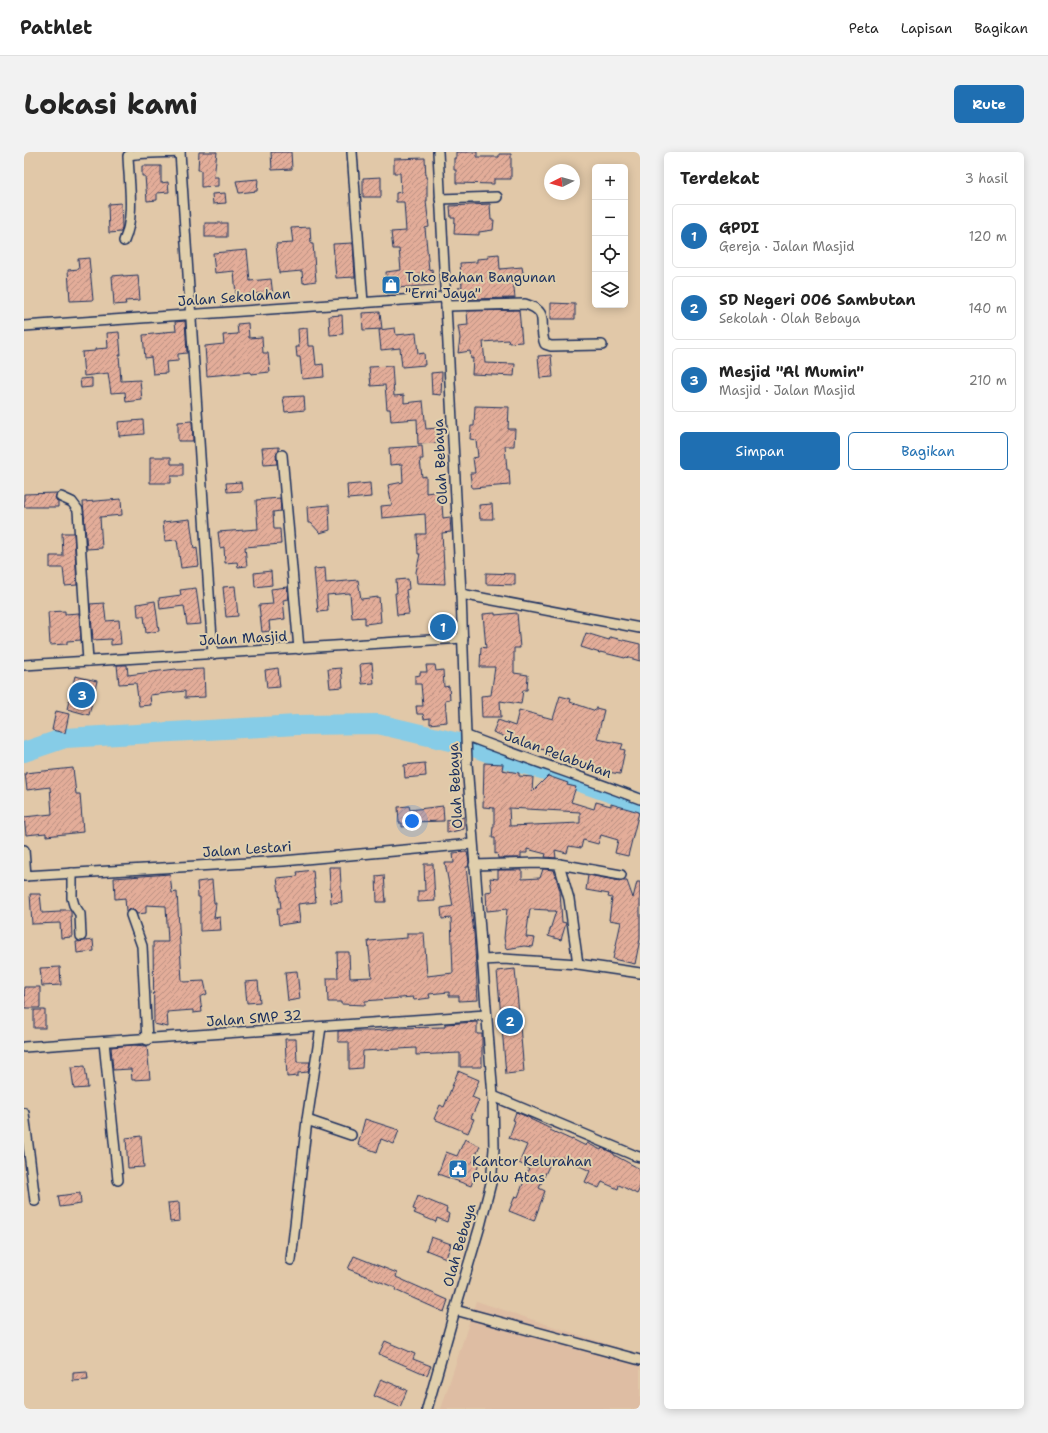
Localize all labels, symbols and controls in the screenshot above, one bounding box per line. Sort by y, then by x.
text: Pathlet [20,15,92,40]
text: Peta [849,19,879,37]
text: Lapisan [901,19,952,37]
text: Bagikan [974,19,1028,37]
text: Lokasi kami [24,85,198,123]
button: Rute [954,85,1024,123]
north arrow [544,164,580,200]
map controls [592,164,628,308]
button: + [592,164,628,200]
text: Terdekat [680,167,760,189]
text: 3 hasil [965,170,1008,187]
button: − [592,200,628,236]
text: GPDI [719,218,759,238]
text: 1 [691,228,697,245]
text: 120 m [969,228,1007,245]
button: locate [592,236,628,272]
text: Gereja · Jalan Masjid [719,238,854,255]
place label: Toko Bahan Bangunan "Erni Jaya" [405,268,556,302]
button: layers [592,272,628,308]
shop icon: Toko Bahan Bangunan "Erni Jaya" [380,274,402,296]
street label: Jalan Sekolahan [177,284,291,310]
text: SD Negeri 006 Sambutan [719,290,916,310]
text: 2 [689,300,699,317]
text: 140 m [968,300,1007,317]
text: Sekolah · Olah Bebaya [719,310,860,327]
text: Mesjid "Al Mumin" [719,362,864,382]
text: 3 [689,372,699,389]
text: 210 m [969,372,1007,389]
text: Masjid · Jalan Masjid [719,382,855,399]
street label: Olah Bebaya [429,418,451,505]
button: Simpan [680,432,840,470]
button: Bagikan [848,432,1008,470]
pin: 1 [430,612,456,642]
street label: Jalan Masjid [198,627,288,649]
pin: 3 [69,680,95,710]
street label: Jalan Pelabuhan [502,726,615,782]
street label: Olah Bebaya [444,742,466,829]
your location [402,811,422,831]
street label: Jalan Lestari [202,837,292,861]
street label: Jalan SMP 32 [206,1006,302,1030]
pin: 2 [497,1006,523,1036]
place label: Kantor Kelurahan Pulau Atas [472,1152,592,1186]
public building icon: Kantor Kelurahan Pulau Atas [447,1158,469,1180]
street label: Olah Bebaya [439,1201,480,1289]

